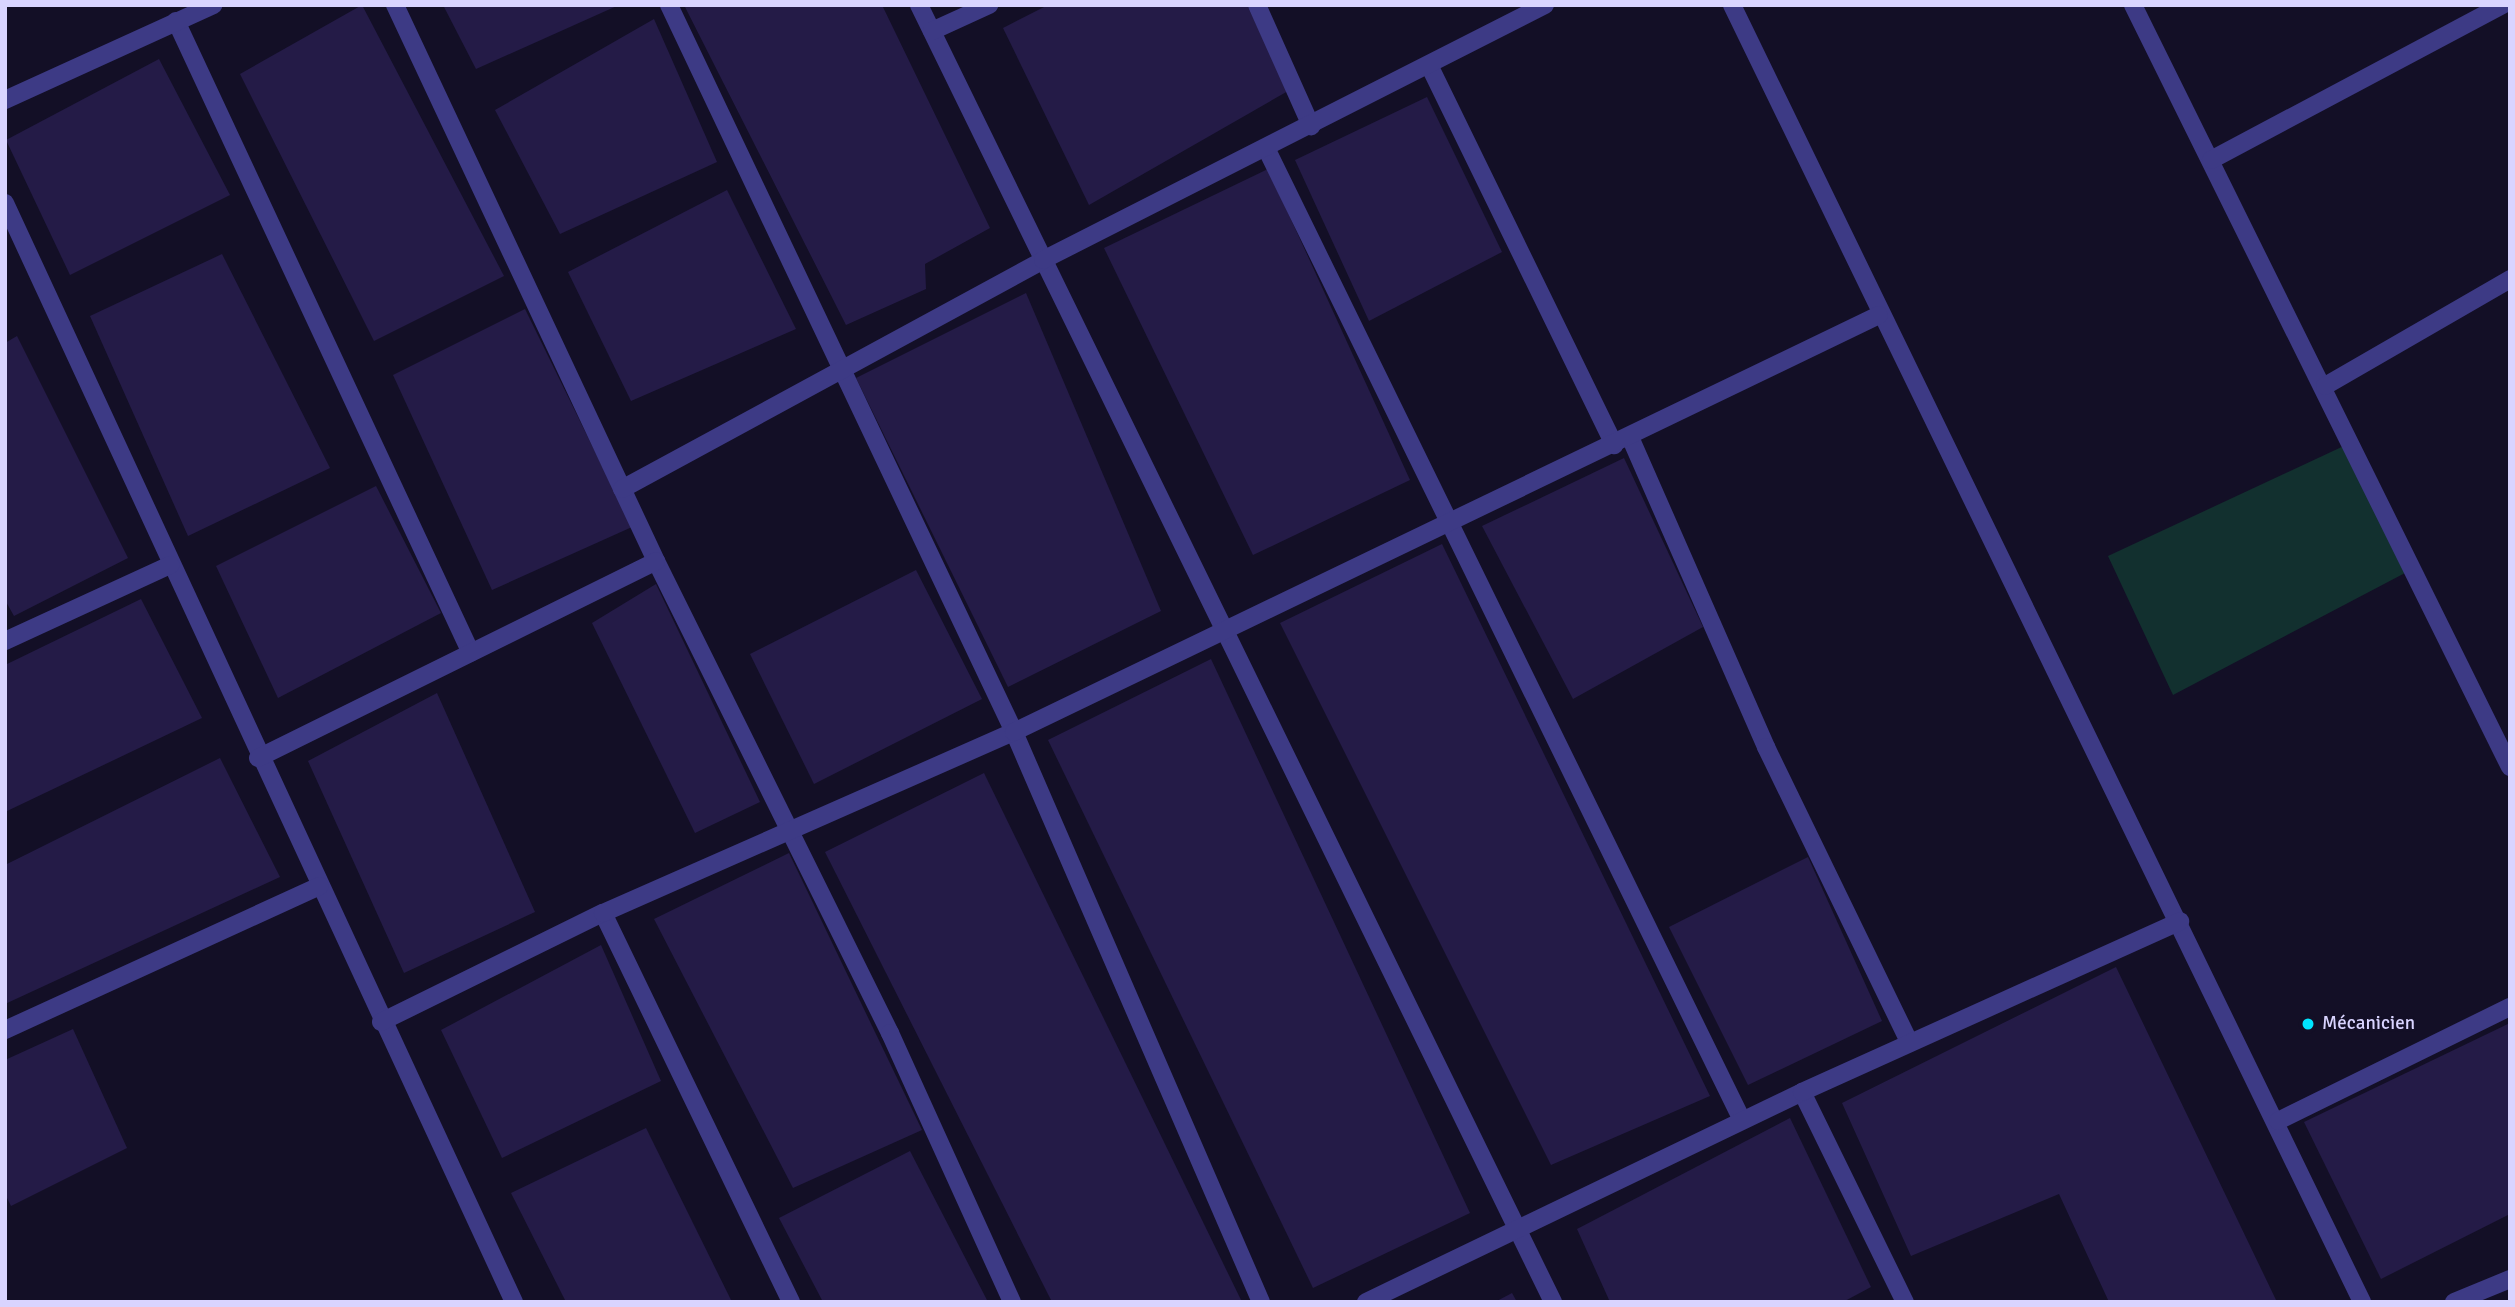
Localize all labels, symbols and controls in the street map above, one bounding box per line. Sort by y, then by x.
place label: Mécanicien [2322,1013,2415,1035]
marker: Mécanicien [2300,1016,2316,1032]

